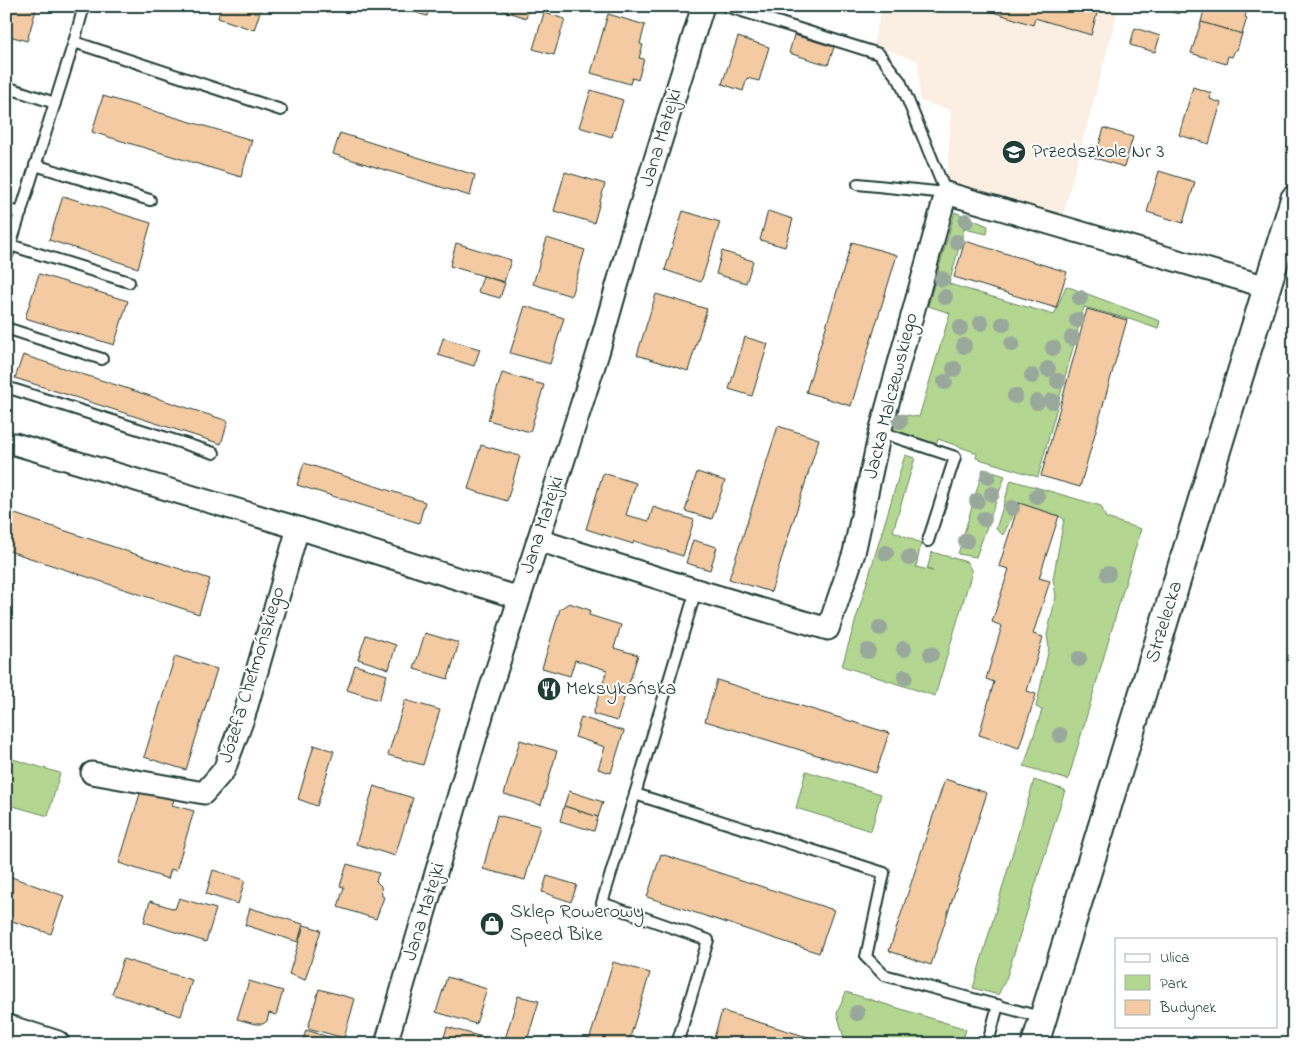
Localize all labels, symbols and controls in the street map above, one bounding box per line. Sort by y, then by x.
street label: Jana Matejki [633,85,691,191]
place label: Przedszkole Nr 3 [1032,138,1165,167]
school or university icon: Przedszkole Nr 3 [1001,139,1027,165]
street label: Jacka Malczewskiego [857,310,928,482]
street label: Jana Matejki [514,472,572,578]
street label: Strzelecka [1139,578,1191,666]
street label: Józefa Chełmońskiego [212,583,295,767]
place label: Meksykańska [566,675,676,704]
restaurant icon: Meksykańska [536,676,562,702]
street label: Jana Matejki [396,859,454,965]
place label: Sklep Rowerowy Speed Bike [510,898,644,950]
shop icon: Sklep Rowerowy Speed Bike [479,911,505,937]
legend [1115,938,1278,1028]
text: Ulica [1160,947,1189,969]
text: Park [1160,973,1188,995]
text: Budynek [1159,997,1217,1020]

